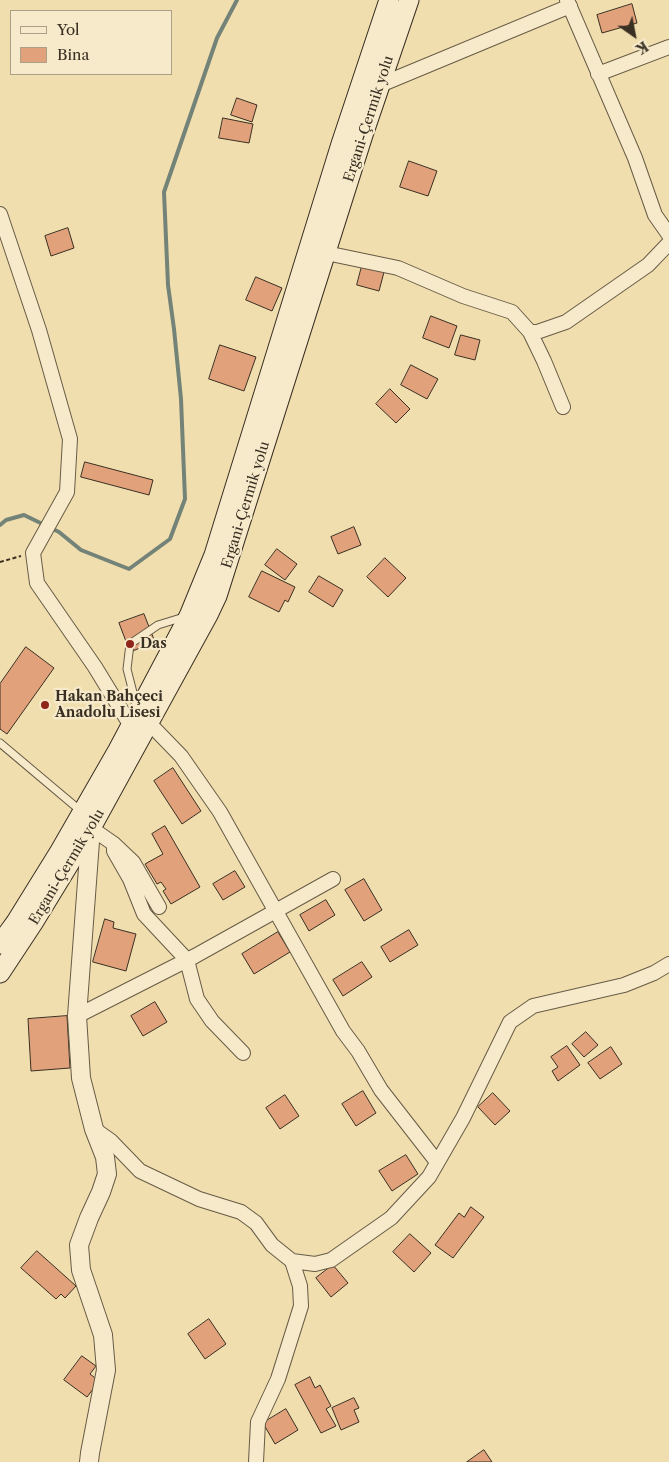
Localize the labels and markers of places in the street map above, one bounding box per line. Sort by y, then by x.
place label: Das [140,636,167,652]
marker: Das [124,638,136,650]
place label: Hakan Bahçeci Anadolu Lisesi [55,689,163,722]
marker: Hakan Bahçeci Anadolu Lisesi [39,699,51,711]

